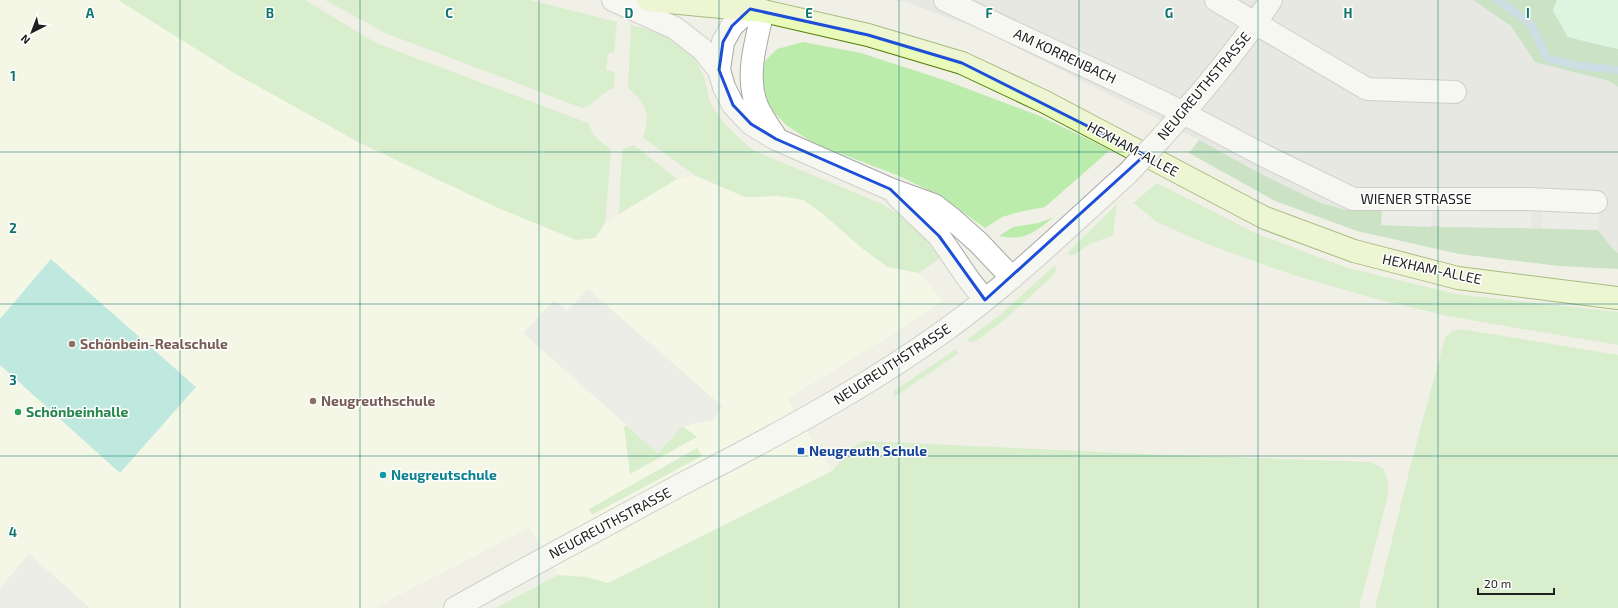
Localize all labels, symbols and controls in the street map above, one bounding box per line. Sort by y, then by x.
text: A [86,5,95,21]
text: B [266,5,274,21]
text: C [445,5,453,21]
text: D [625,5,634,21]
text: E [805,5,813,21]
text: F [985,5,993,21]
text: G [1165,5,1173,21]
text: H [1344,5,1353,21]
text: I [1526,5,1530,21]
north arrow [12,12,52,52]
street label: AM KORRENBACH [1011,24,1119,87]
street label: NEUGREUTHSTRASSE [1153,28,1254,143]
text: N [18,32,32,47]
text: 1 [10,68,16,84]
street label: HEXHAM-ALLEE [1085,117,1182,180]
street label: WIENER STRASSE [1360,190,1472,207]
text: 2 [9,220,17,236]
street label: HEXHAM-ALLEE [1381,250,1483,287]
street label: NEUGREUTHSTRASSE [830,319,954,408]
place label: Schönbein-Realschule [80,335,228,352]
marker: Schönbein-Realschule [67,339,77,349]
text: 3 [9,372,17,388]
place label: Neugreuthschule [321,392,436,409]
marker: Neugreuthschule [308,396,318,406]
place label: Schönbeinhalle [26,403,128,420]
marker: Schönbeinhalle [13,407,23,417]
place label: Neugreuth Schule [809,442,927,459]
marker: Neugreuth Schule [796,446,806,456]
place label: Neugreutschule [391,466,497,483]
marker: Neugreutschule [378,470,388,480]
street label: NEUGREUTHSTRASSE [546,483,674,562]
text: 4 [9,524,17,540]
scale bar [1478,570,1554,596]
text: 20 m [1484,576,1511,590]

